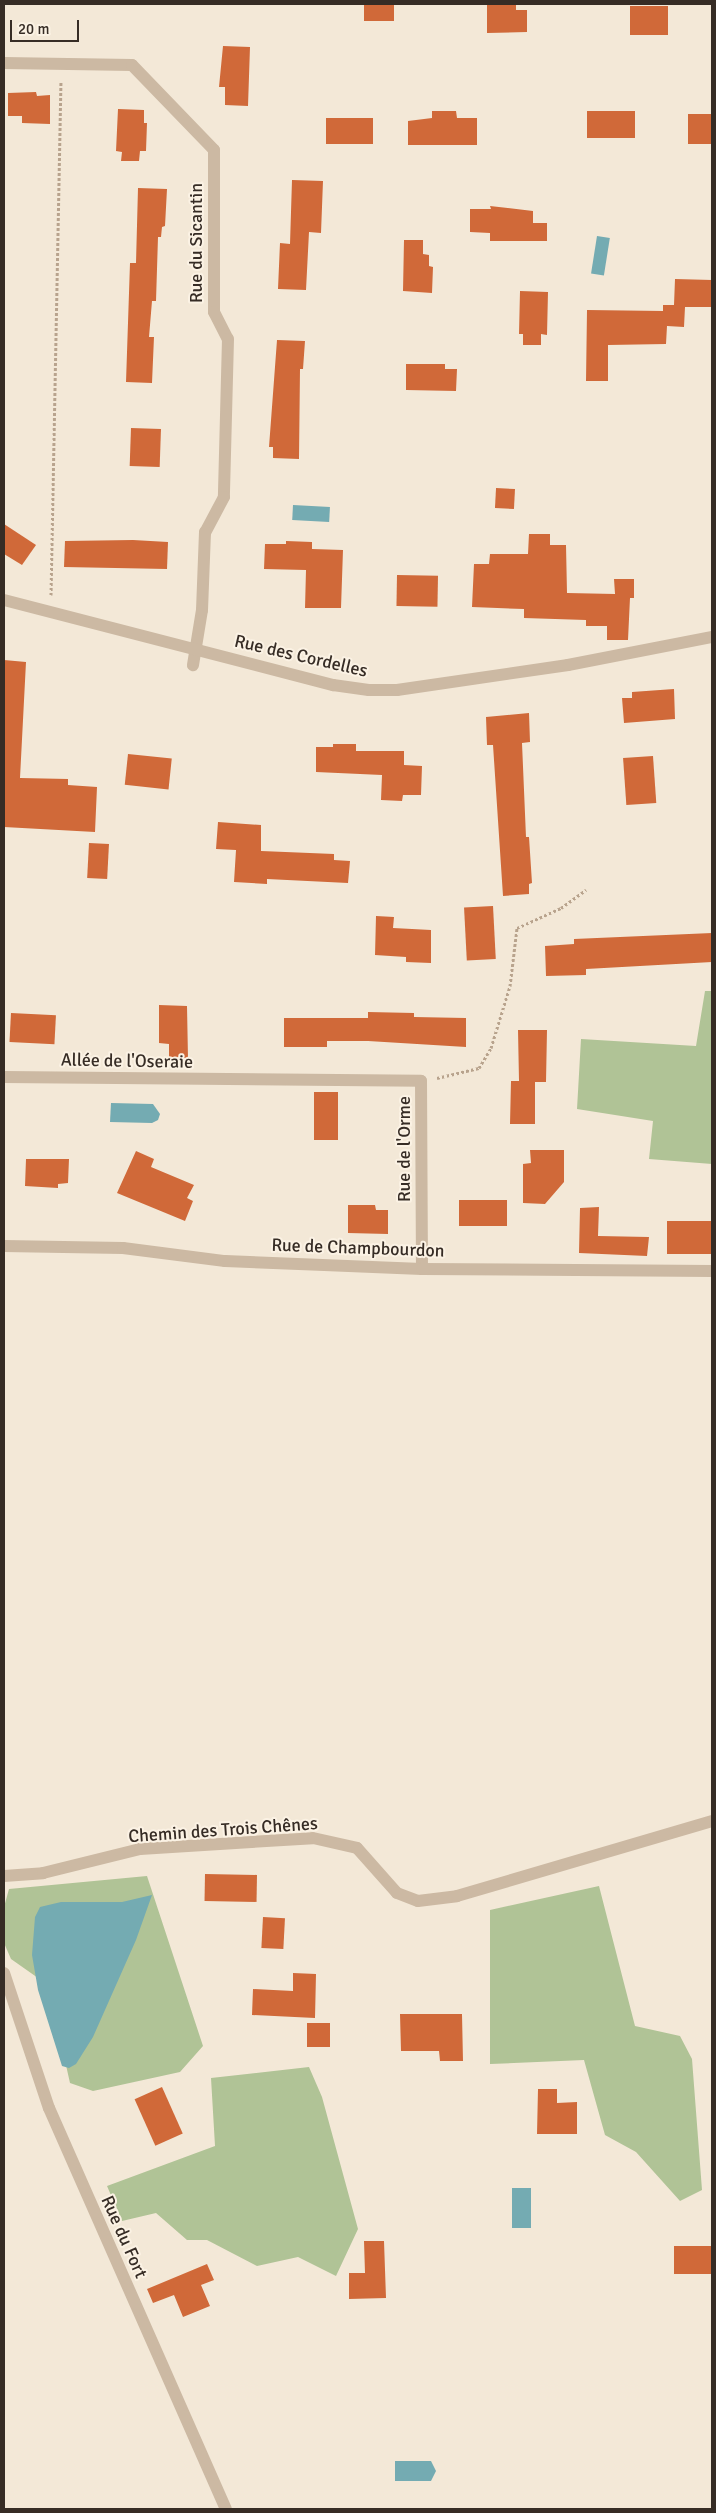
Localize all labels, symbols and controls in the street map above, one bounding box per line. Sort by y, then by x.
scale bar [12,10,81,42]
text: 20 m [18,20,49,38]
street label: Rue du Sicantin [185,183,207,303]
street label: Rue des Cordelles [232,630,370,682]
street label: Allée de l'Oseraie [61,1049,193,1073]
street label: Rue de l'Orme [393,1096,415,1202]
street label: Rue de Champbourdon [271,1234,445,1262]
street label: Chemin des Trois Chênes [128,1813,318,1847]
street label: Rue du Fort [96,2192,152,2282]

